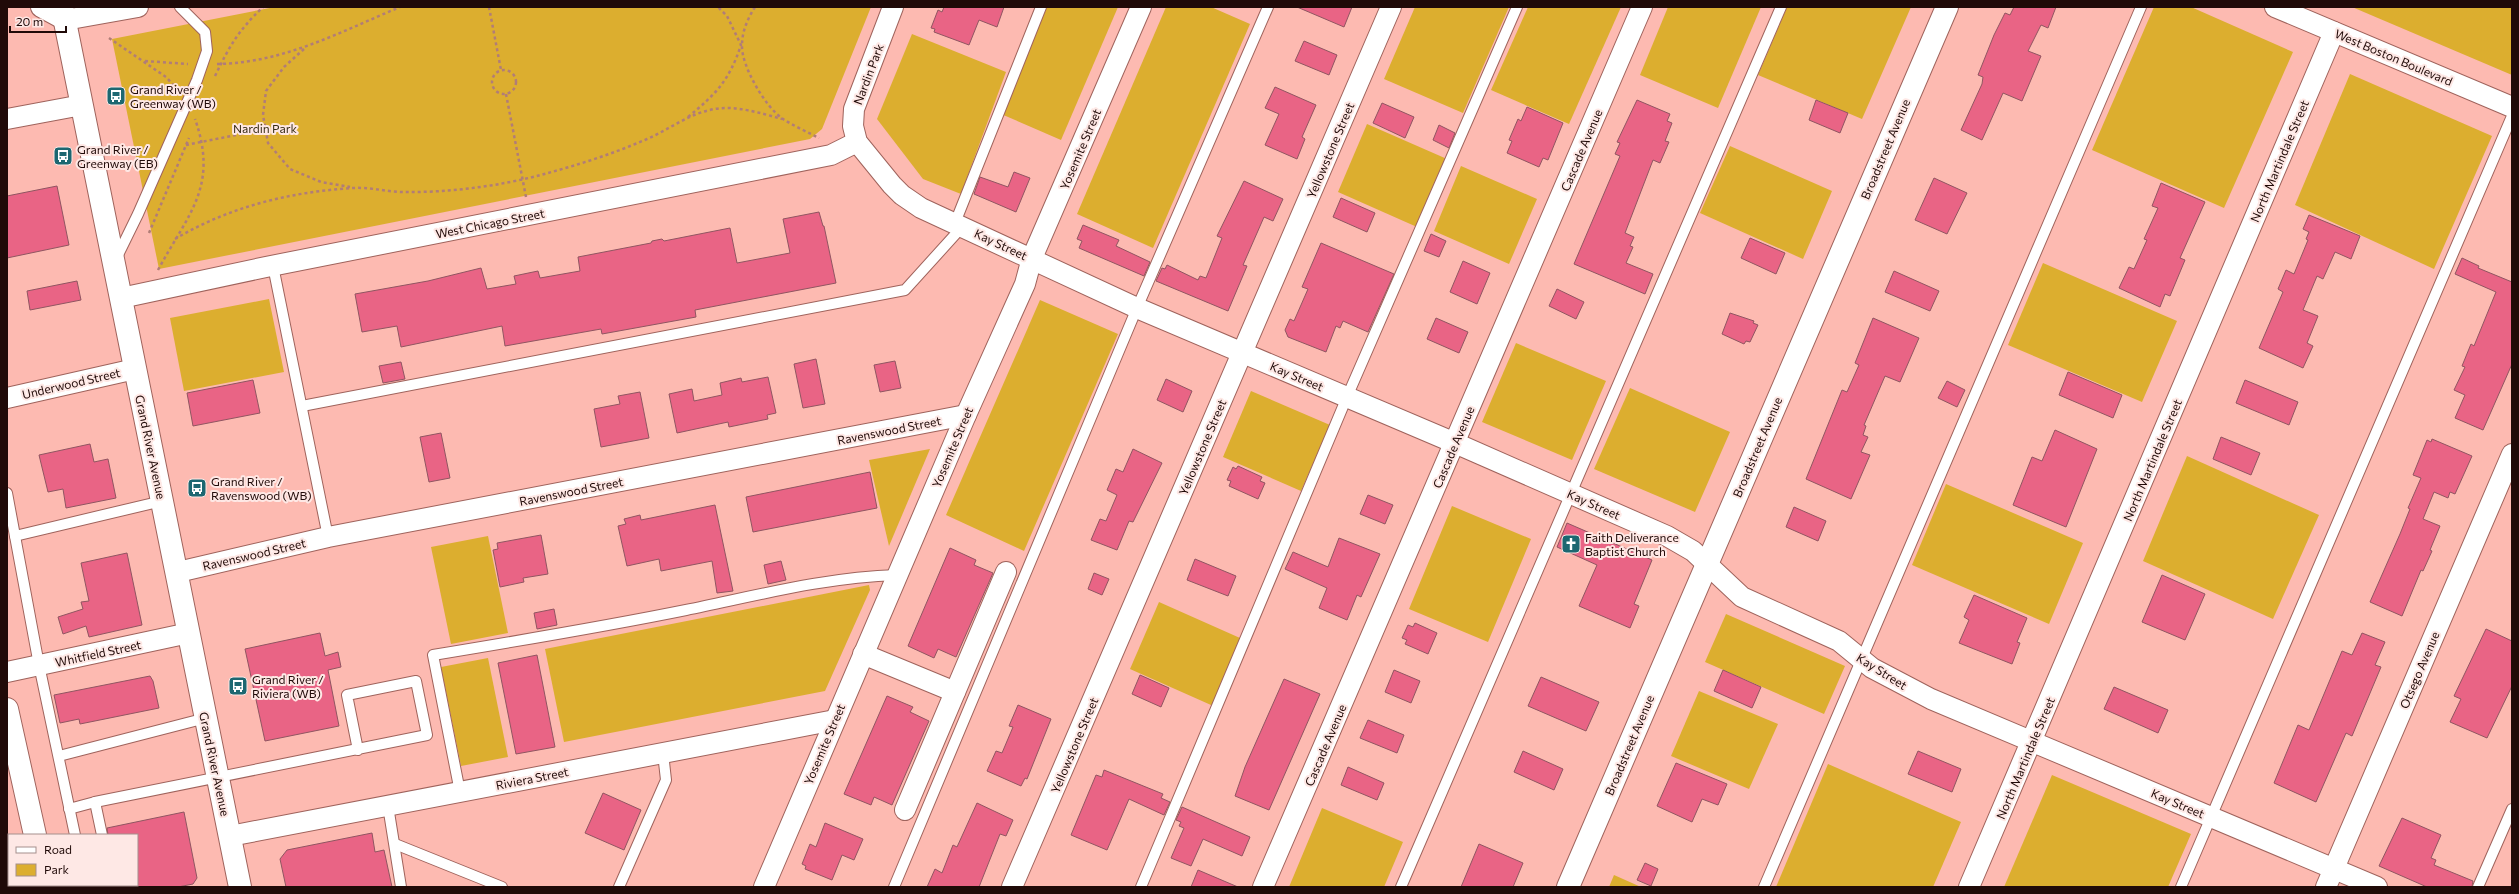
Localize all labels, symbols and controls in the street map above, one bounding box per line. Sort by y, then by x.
scale bar [10,8,66,34]
text: 20 m [16,14,43,28]
street label: West Boston Boulevard [2333,26,2455,88]
street label: Nardin Park [850,41,886,106]
place label: Grand River / Greenway (WB) [130,82,216,110]
bus stop icon: Grand River / Greenway (WB) [105,85,127,107]
street label: Broadstreet Avenue [1858,97,1912,201]
street label: North Martindale Street [2247,98,2311,224]
street label: Yellowstone Street [1304,100,1357,200]
street label: Yosemite Street [1057,106,1103,192]
street label: Cascade Avenue [1557,107,1605,193]
park label: Nardin Park [233,121,298,135]
place label: Grand River / Greenway (EB) [77,142,158,170]
bus stop icon: Grand River / Greenway (EB) [52,145,74,167]
street label: West Chicago Street [434,206,546,240]
street label: Kay Street [972,226,1030,262]
street label: Kay Street [1268,358,1326,394]
street label: Underwood Street [20,365,122,401]
street label: Grand River Avenue [133,394,169,500]
street label: Broadstreet Avenue [1730,395,1784,499]
street label: Yellowstone Street [1176,397,1229,497]
street label: North Martindale Street [2120,397,2184,523]
street label: Yosemite Street [929,404,975,490]
street label: Cascade Avenue [1429,404,1477,490]
street label: Ravenswood Street [836,413,942,447]
place label: Grand River / Ravenswood (WB) [211,474,312,502]
street label: Ravenswood Street [518,474,624,508]
bus stop icon: Grand River / Ravenswood (WB) [186,477,208,499]
street label: Kay Street [1565,486,1623,522]
place label: Faith Deliverance Baptist Church [1585,530,1679,558]
church icon: Faith Deliverance Baptist Church [1560,533,1582,555]
street label: Ravenswood Street [201,535,307,573]
street label: Otsego Avenue [2396,629,2442,711]
street label: Whitfield Street [54,637,142,669]
street label: Kay Street [1854,650,1910,692]
place label: Grand River / Riviera (WB) [252,672,324,700]
bus stop icon: Grand River / Riviera (WB) [227,675,249,697]
street label: Broadstreet Avenue [1602,693,1656,797]
street label: Yellowstone Street [1048,695,1101,795]
street label: North Martindale Street [1993,695,2057,821]
street label: Yosemite Street [801,701,847,787]
street label: Cascade Avenue [1301,702,1349,788]
street label: Grand River Avenue [197,711,233,817]
street label: Riviera Street [494,764,570,792]
street label: Kay Street [2149,785,2207,821]
legend [8,834,138,886]
text: Road [44,842,72,856]
text: Park [44,862,70,876]

